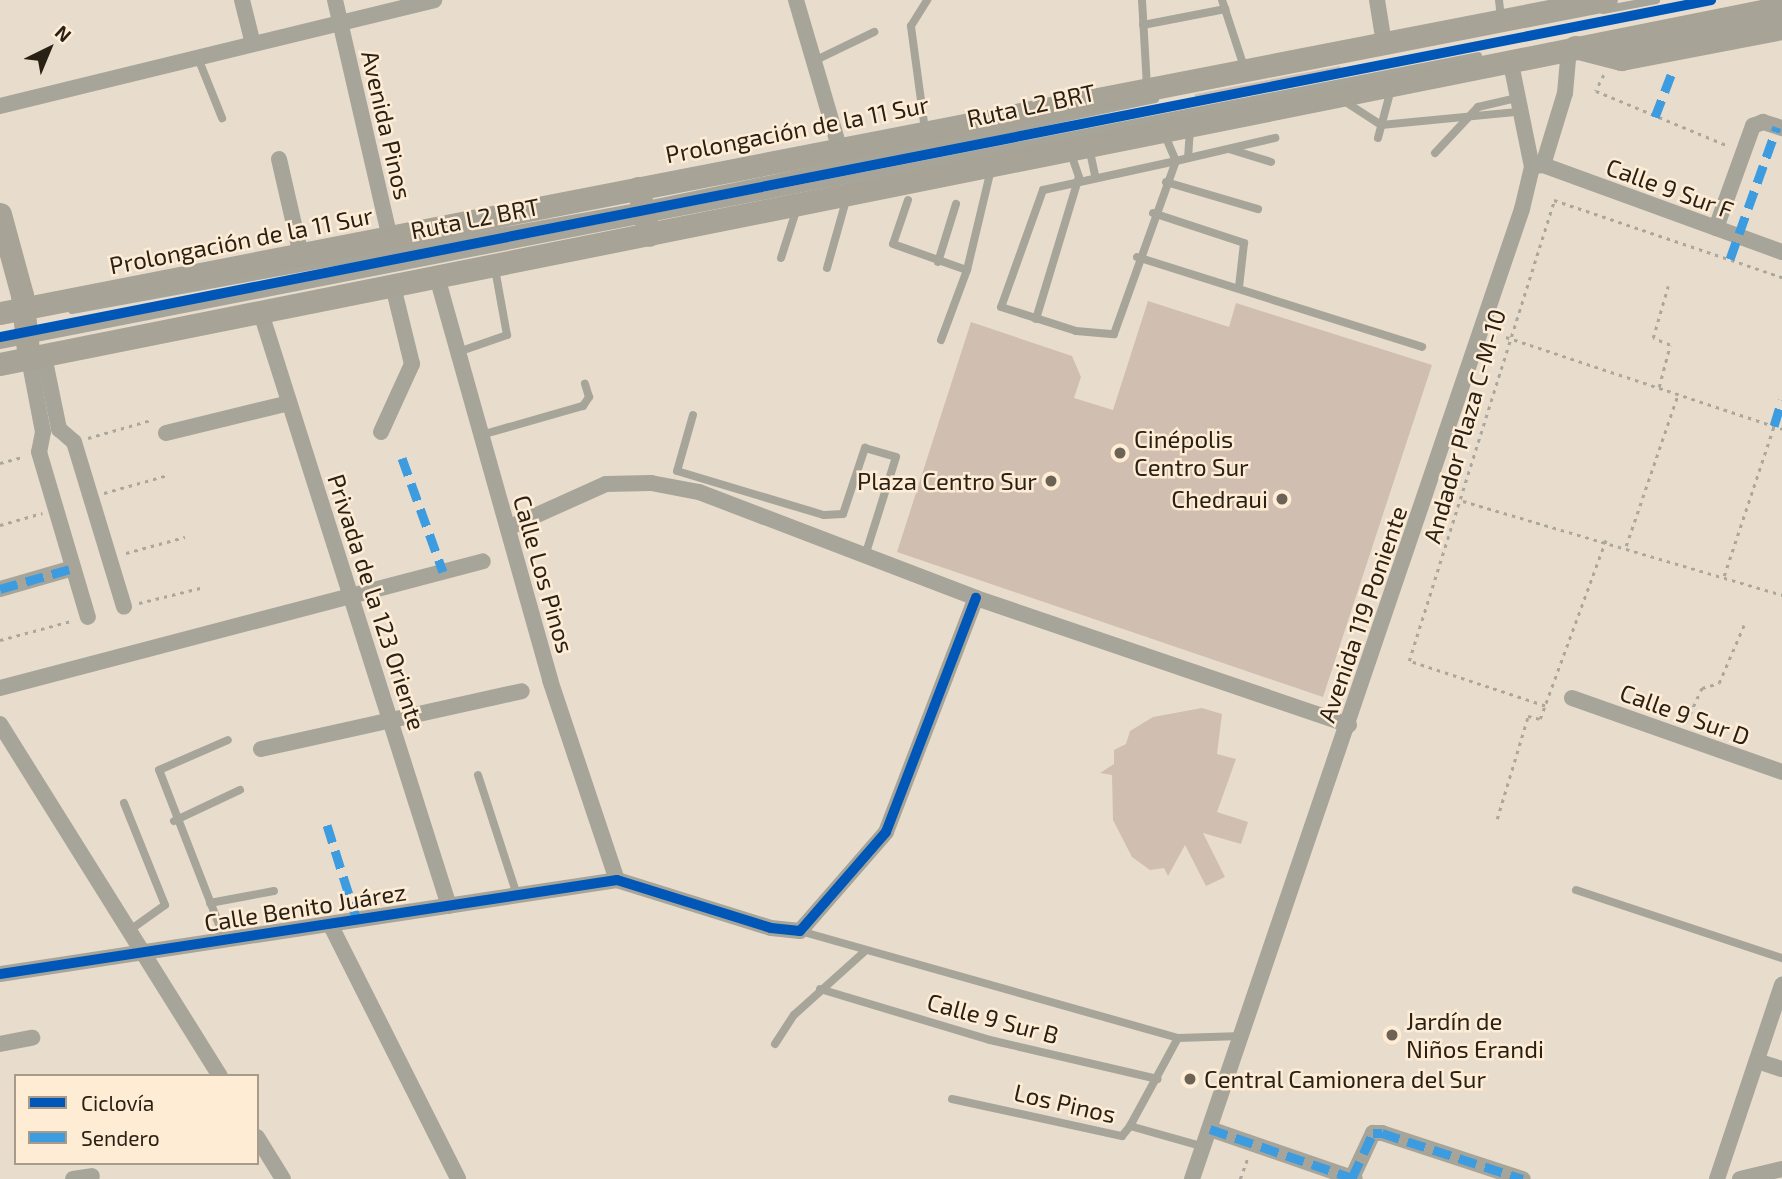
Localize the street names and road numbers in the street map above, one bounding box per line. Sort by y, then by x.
street label: Avenida Pinos [356,48,418,202]
street label: Ruta L2 BRT [964,77,1098,133]
street label: Prolongación de la 11 Sur [663,89,931,169]
street label: Calle 9 Sur F [1602,152,1738,224]
street label: Ruta L2 BRT [408,191,542,245]
street label: Prolongación de la 11 Sur [107,200,375,280]
street label: Andador Plaza C-M-10 [1417,305,1511,547]
street label: Privada de la 123 Oriente [322,470,432,734]
street label: Calle Los Pinos [508,492,580,656]
street label: Avenida 119 Poniente [1311,502,1413,726]
street label: Calle 9 Sur D [1616,677,1754,751]
street label: Calle Benito Juárez [202,877,408,937]
street label: Calle 9 Sur B [924,987,1062,1049]
street label: Los Pinos [1011,1077,1119,1129]

